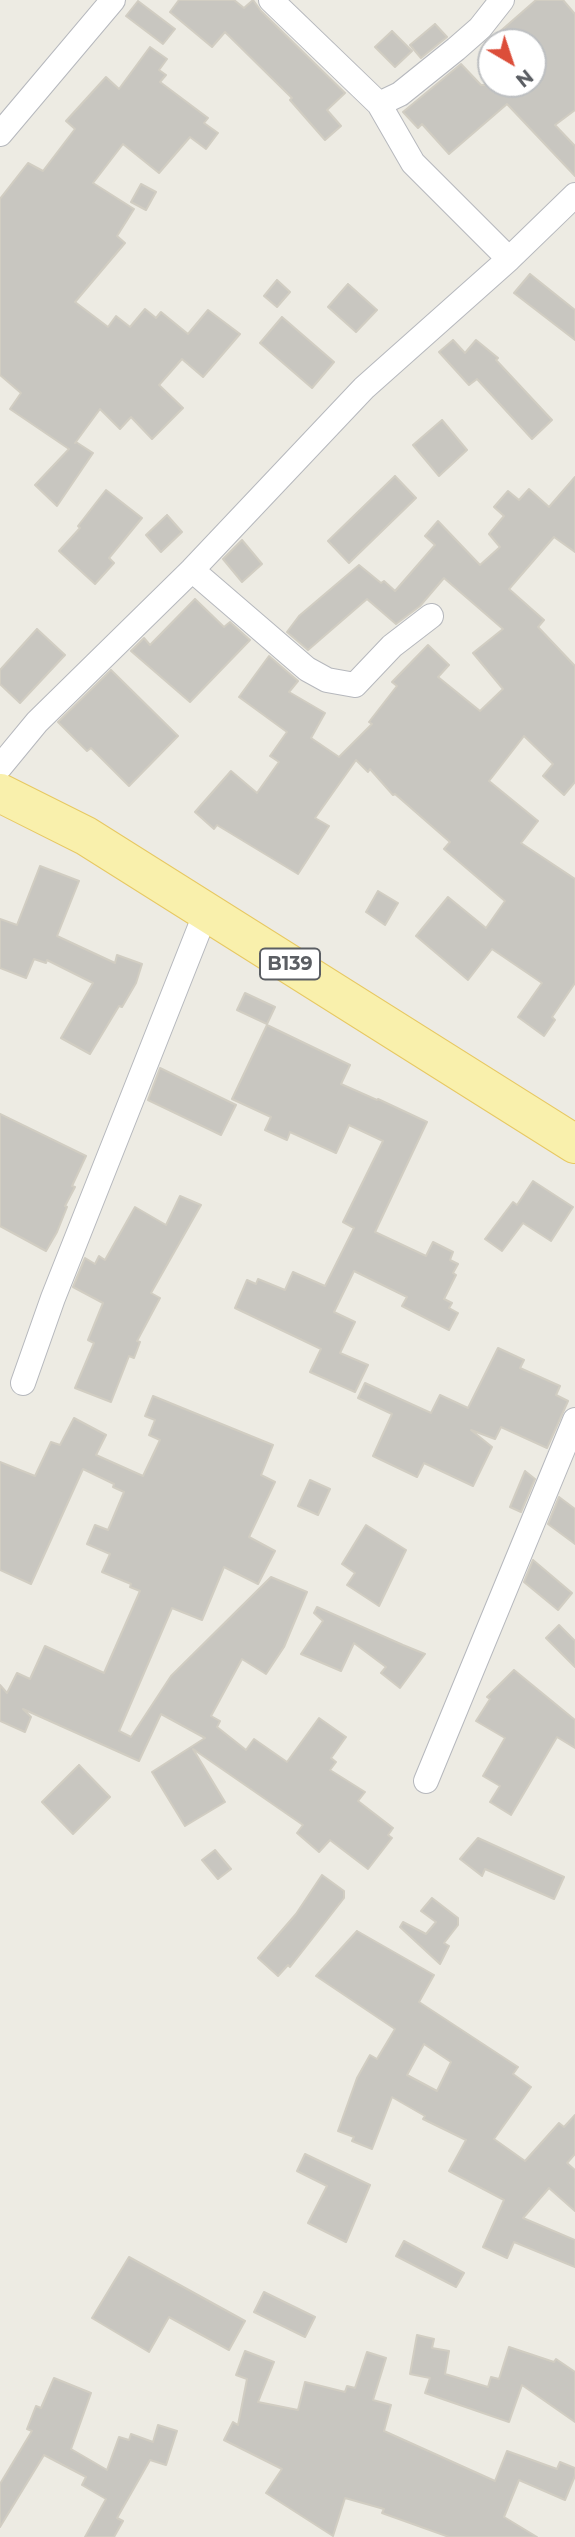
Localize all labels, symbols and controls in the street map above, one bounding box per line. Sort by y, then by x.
north arrow [477,28,547,98]
text: N [511,64,537,92]
road number: B139 [260,948,320,980]

